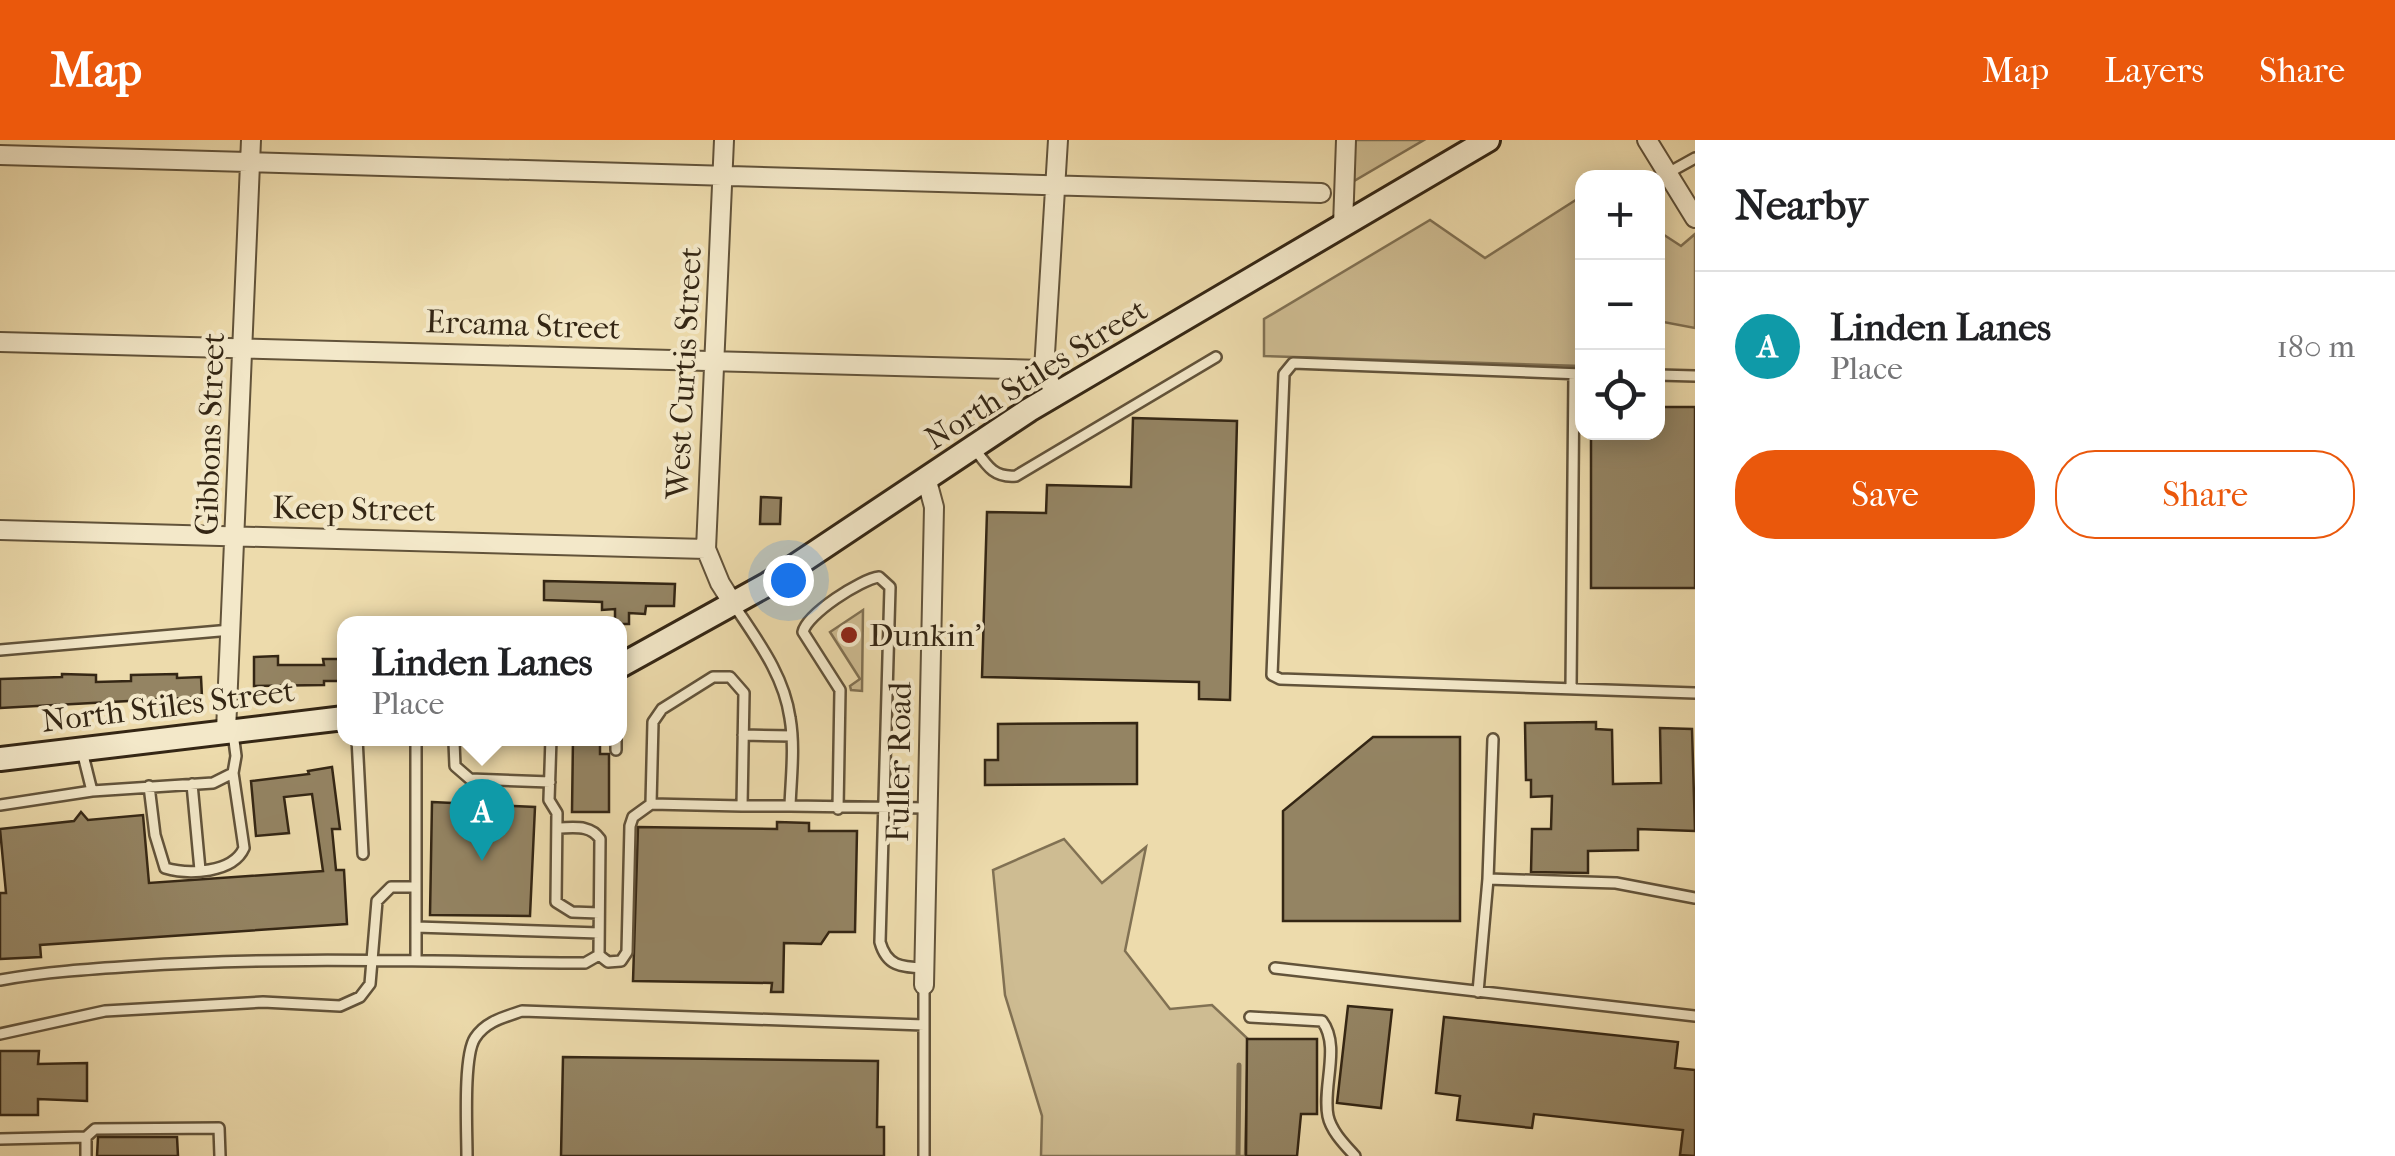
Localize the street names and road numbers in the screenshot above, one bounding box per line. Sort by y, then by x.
street label: West Curtis Street [659,245,709,501]
street label: North Stiles Street [918,291,1154,457]
street label: Ercama Street [425,303,621,347]
street label: Gibbons Street [188,331,232,536]
street label: Keep Street [272,489,436,529]
street label: North Stiles Street [39,672,297,740]
street label: Fuller Road [879,681,919,842]

